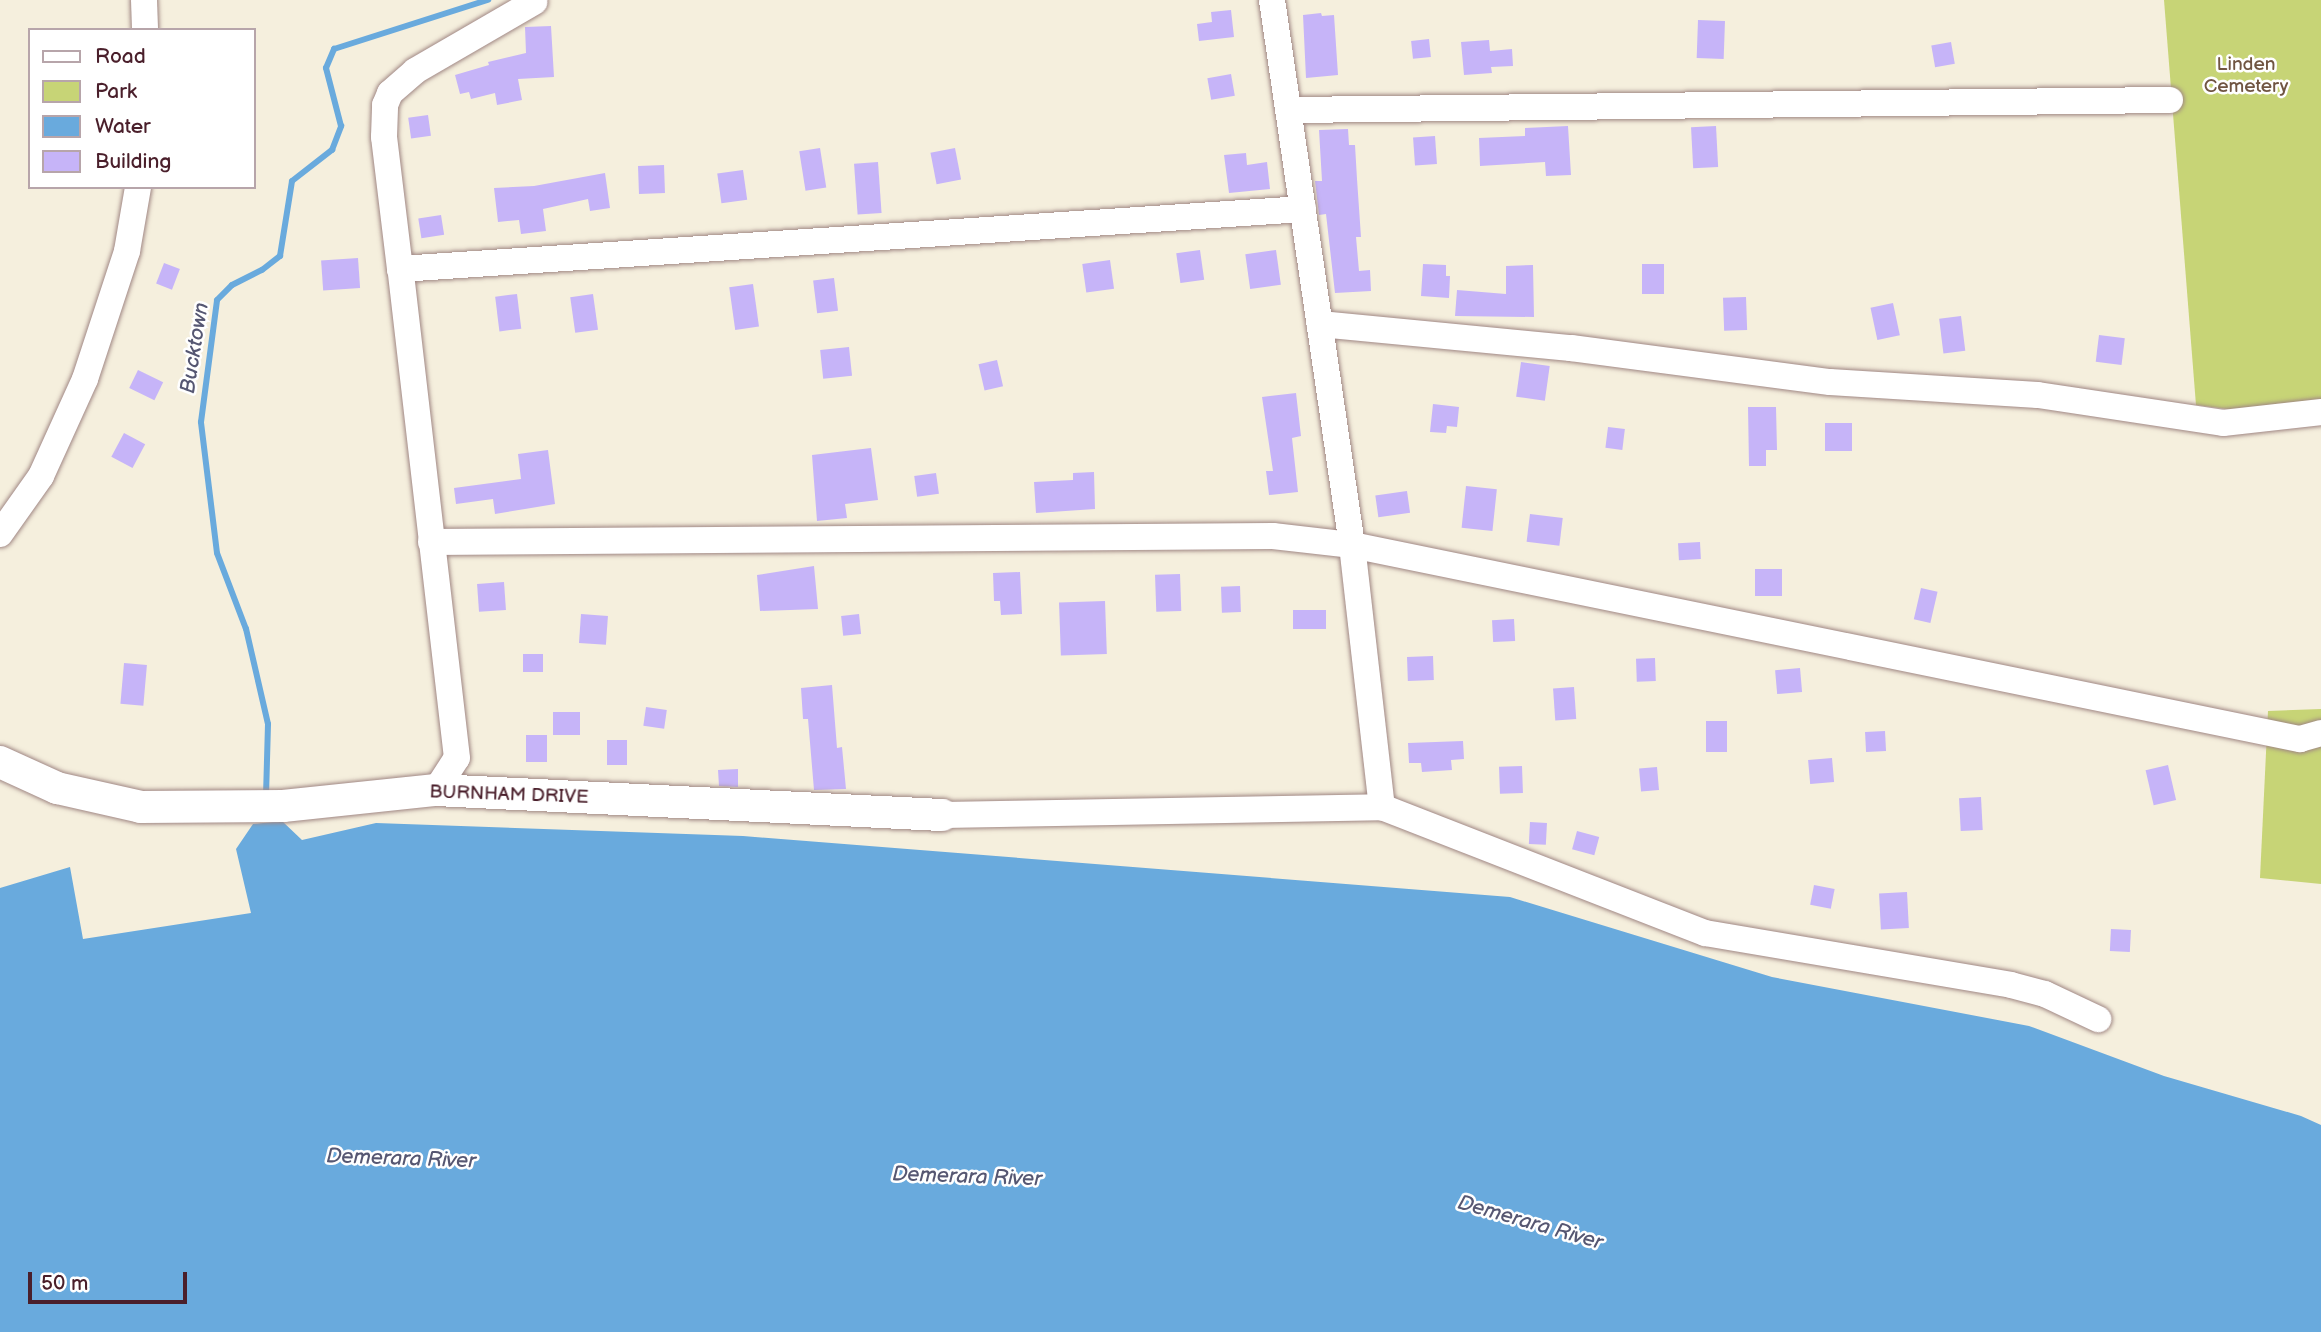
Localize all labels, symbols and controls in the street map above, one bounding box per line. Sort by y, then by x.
legend [28,28,256,189]
text: Road [95,44,146,69]
park label: Linden Cemetery [2204,54,2288,98]
text: Park [95,79,137,104]
text: Water [95,114,151,139]
text: Building [95,149,171,174]
water label: Bucktown [175,301,215,395]
street label: BURNHAM DRIVE [429,781,589,809]
water label: Demerara River [326,1144,476,1174]
water label: Demerara River [892,1162,1042,1192]
water label: Demerara River [1455,1190,1605,1256]
scale bar [32,1258,191,1302]
text: 50 m [41,1271,88,1296]

